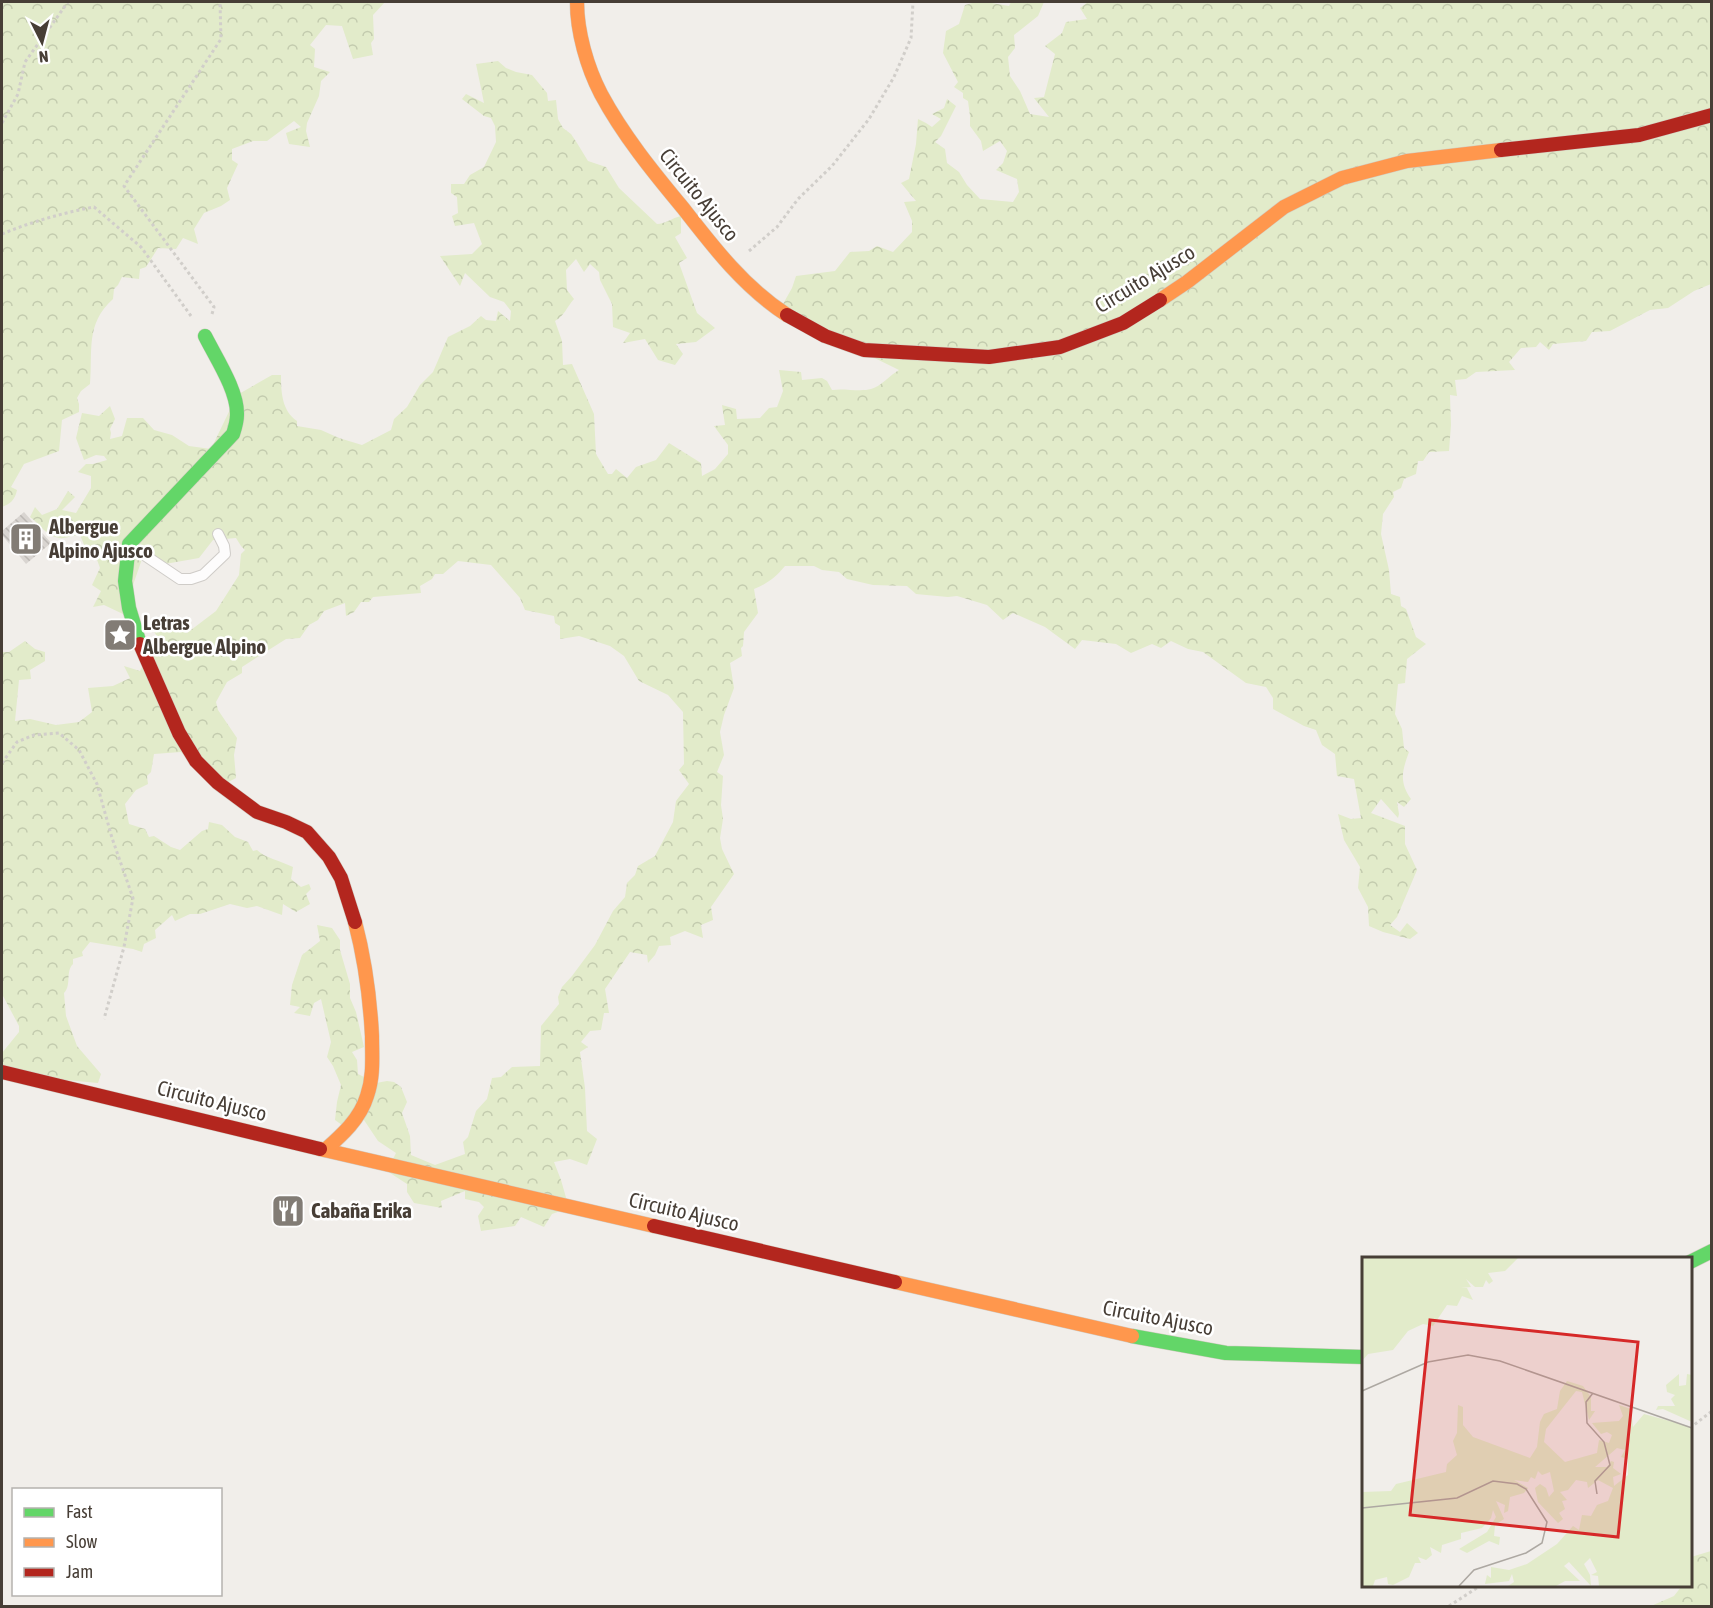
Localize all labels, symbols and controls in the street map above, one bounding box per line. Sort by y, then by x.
north arrow [12,12,72,72]
text: N [38,47,49,66]
street label: Circuito Ajusco [655,143,744,245]
street label: Circuito Ajusco [1090,239,1199,317]
place label: Albergue Alpino Ajusco [48,514,153,562]
building icon: Albergue Alpino Ajusco [8,521,44,557]
place label: Letras Albergue Alpino [142,610,266,658]
place icon: Letras Albergue Alpino [102,617,138,653]
street label: Circuito Ajusco [155,1075,270,1125]
street label: Circuito Ajusco [627,1187,742,1235]
restaurant icon: Cabaña Erika [270,1193,306,1229]
place label: Cabaña Erika [311,1198,412,1222]
inset map [1362,1257,1692,1587]
street label: Circuito Ajusco [1101,1295,1216,1339]
legend [12,1488,222,1596]
text: Fast [66,1501,93,1522]
text: Slow [66,1531,97,1552]
text: Jam [66,1561,93,1582]

